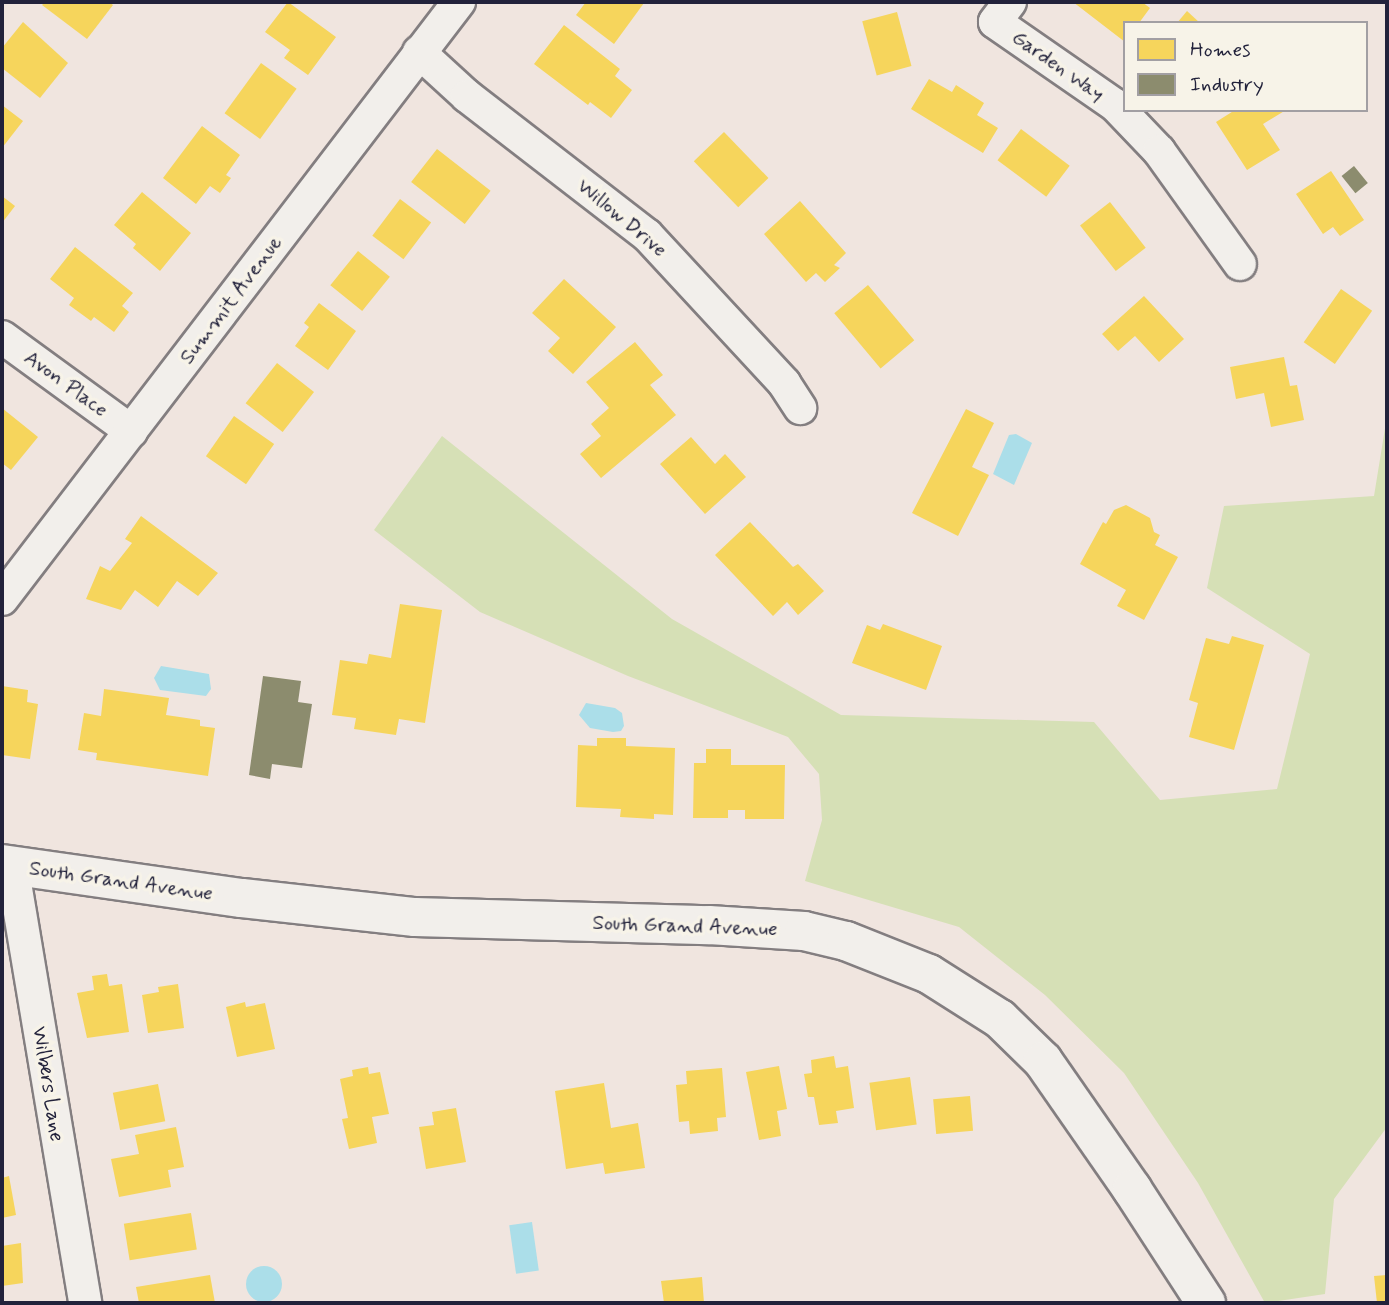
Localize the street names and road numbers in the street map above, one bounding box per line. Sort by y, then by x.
street label: Garden Way [1006,24,1110,108]
street label: Willow Drive [573,174,671,262]
street label: Summit Avenue [175,232,287,368]
street label: Avon Place [20,346,112,422]
street label: South Grand Avenue [29,856,213,906]
street label: South Grand Avenue [594,910,776,942]
street label: Wilbers Lane [26,1024,70,1144]

